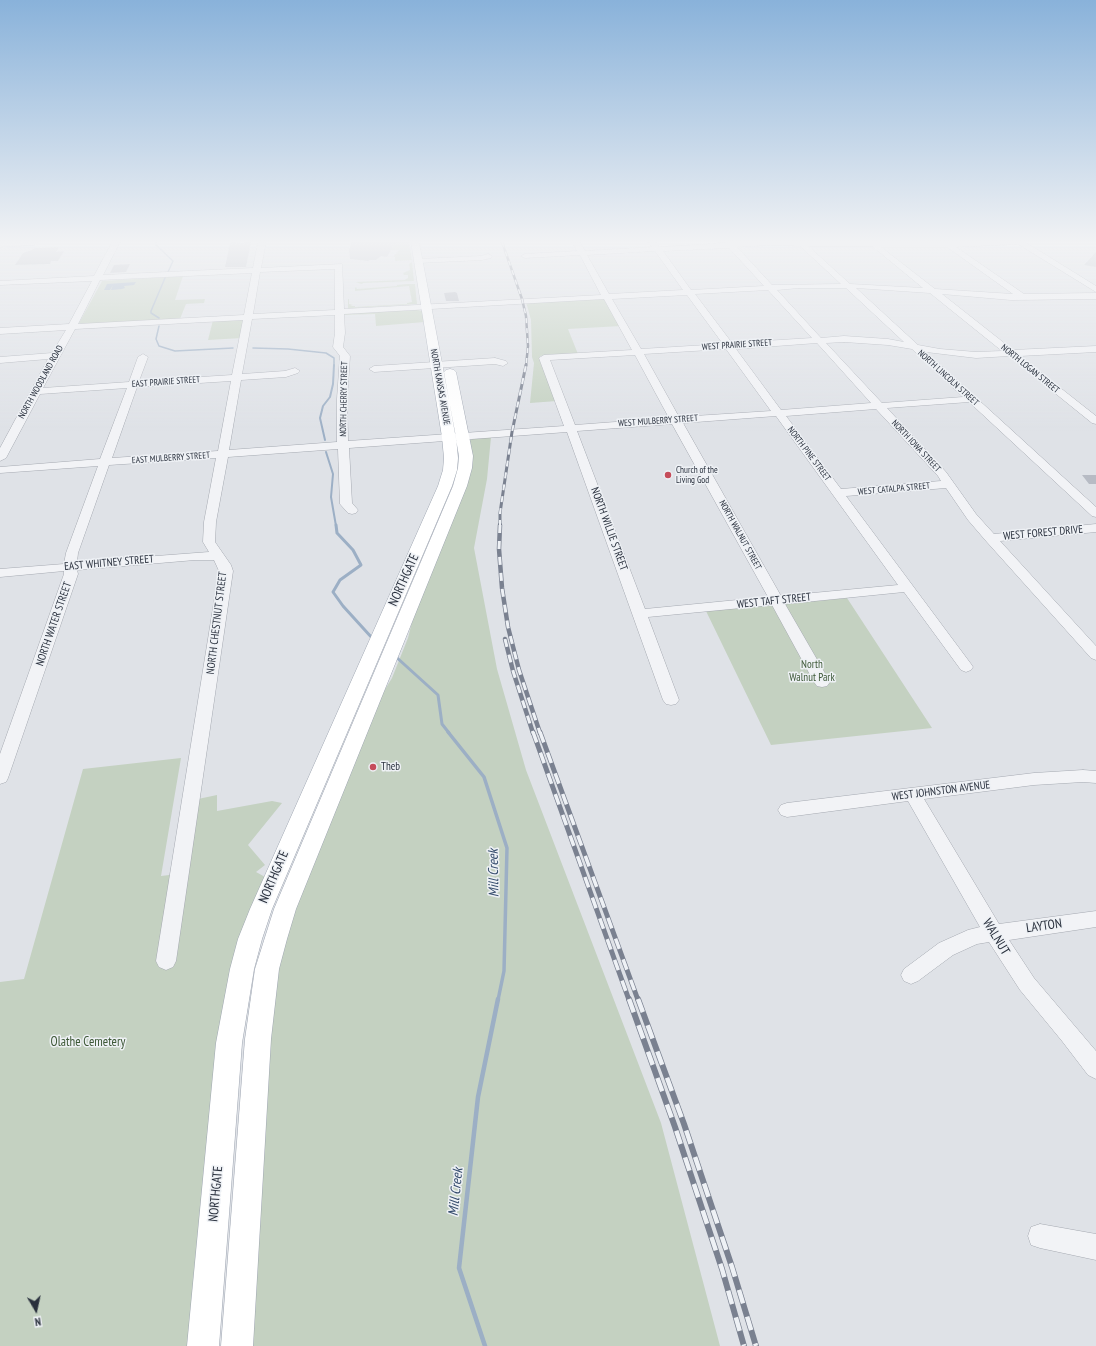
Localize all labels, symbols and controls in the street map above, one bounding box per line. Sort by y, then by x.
street label: WEST PRAIRIE STREET [702,337,772,353]
street label: NORTH LOGAN STREET [999,342,1061,396]
street label: NORTH WOODLAND ROAD [16,343,66,421]
street label: NORTH KANSAS AVENUE [428,348,452,426]
street label: NORTH LINCOLN STREET [915,348,981,408]
street label: NORTH CHERRY STREET [338,361,350,437]
street label: EAST PRAIRIE STREET [131,374,201,390]
street label: WEST MULBERRY STREET [618,413,698,429]
street label: NORTH IOWA STREET [889,418,943,474]
street label: NORTH PINE STREET [785,425,833,483]
street label: EAST MULBERRY STREET [132,450,210,466]
place label: Church of the Living God [676,465,718,486]
marker: Church of the Living God [663,470,673,480]
street label: WEST CATALPA STREET [857,480,931,498]
street label: NORTH WILLIE STREET [588,485,630,573]
street label: NORTH WALNUT STREET [716,498,764,572]
street label: WEST FOREST DRIVE [1003,523,1083,543]
street label: NORTHGATE [386,551,422,609]
street label: EAST WHITNEY STREET [64,553,154,573]
street label: NORTH CHESTNUT STREET [204,571,230,675]
street label: NORTH WATER STREET [33,580,75,668]
street label: WEST TAFT STREET [736,591,812,611]
park label: North Walnut Park [789,658,835,684]
place label: Theb [381,760,400,774]
marker: Theb [368,762,378,772]
street label: WEST JOHNSTON AVENUE [891,778,991,804]
street label: NORTHGATE [256,848,292,906]
water label: Mill Creek [485,849,503,897]
street label: WALNUT [979,916,1013,958]
street label: LAYTON [1025,916,1063,936]
park label: Olathe Cemetery [51,1034,125,1050]
street label: NORTHGATE [206,1166,226,1222]
water label: Mill Creek [445,1167,467,1217]
north arrow [16,1290,56,1330]
text: N [34,1314,42,1329]

